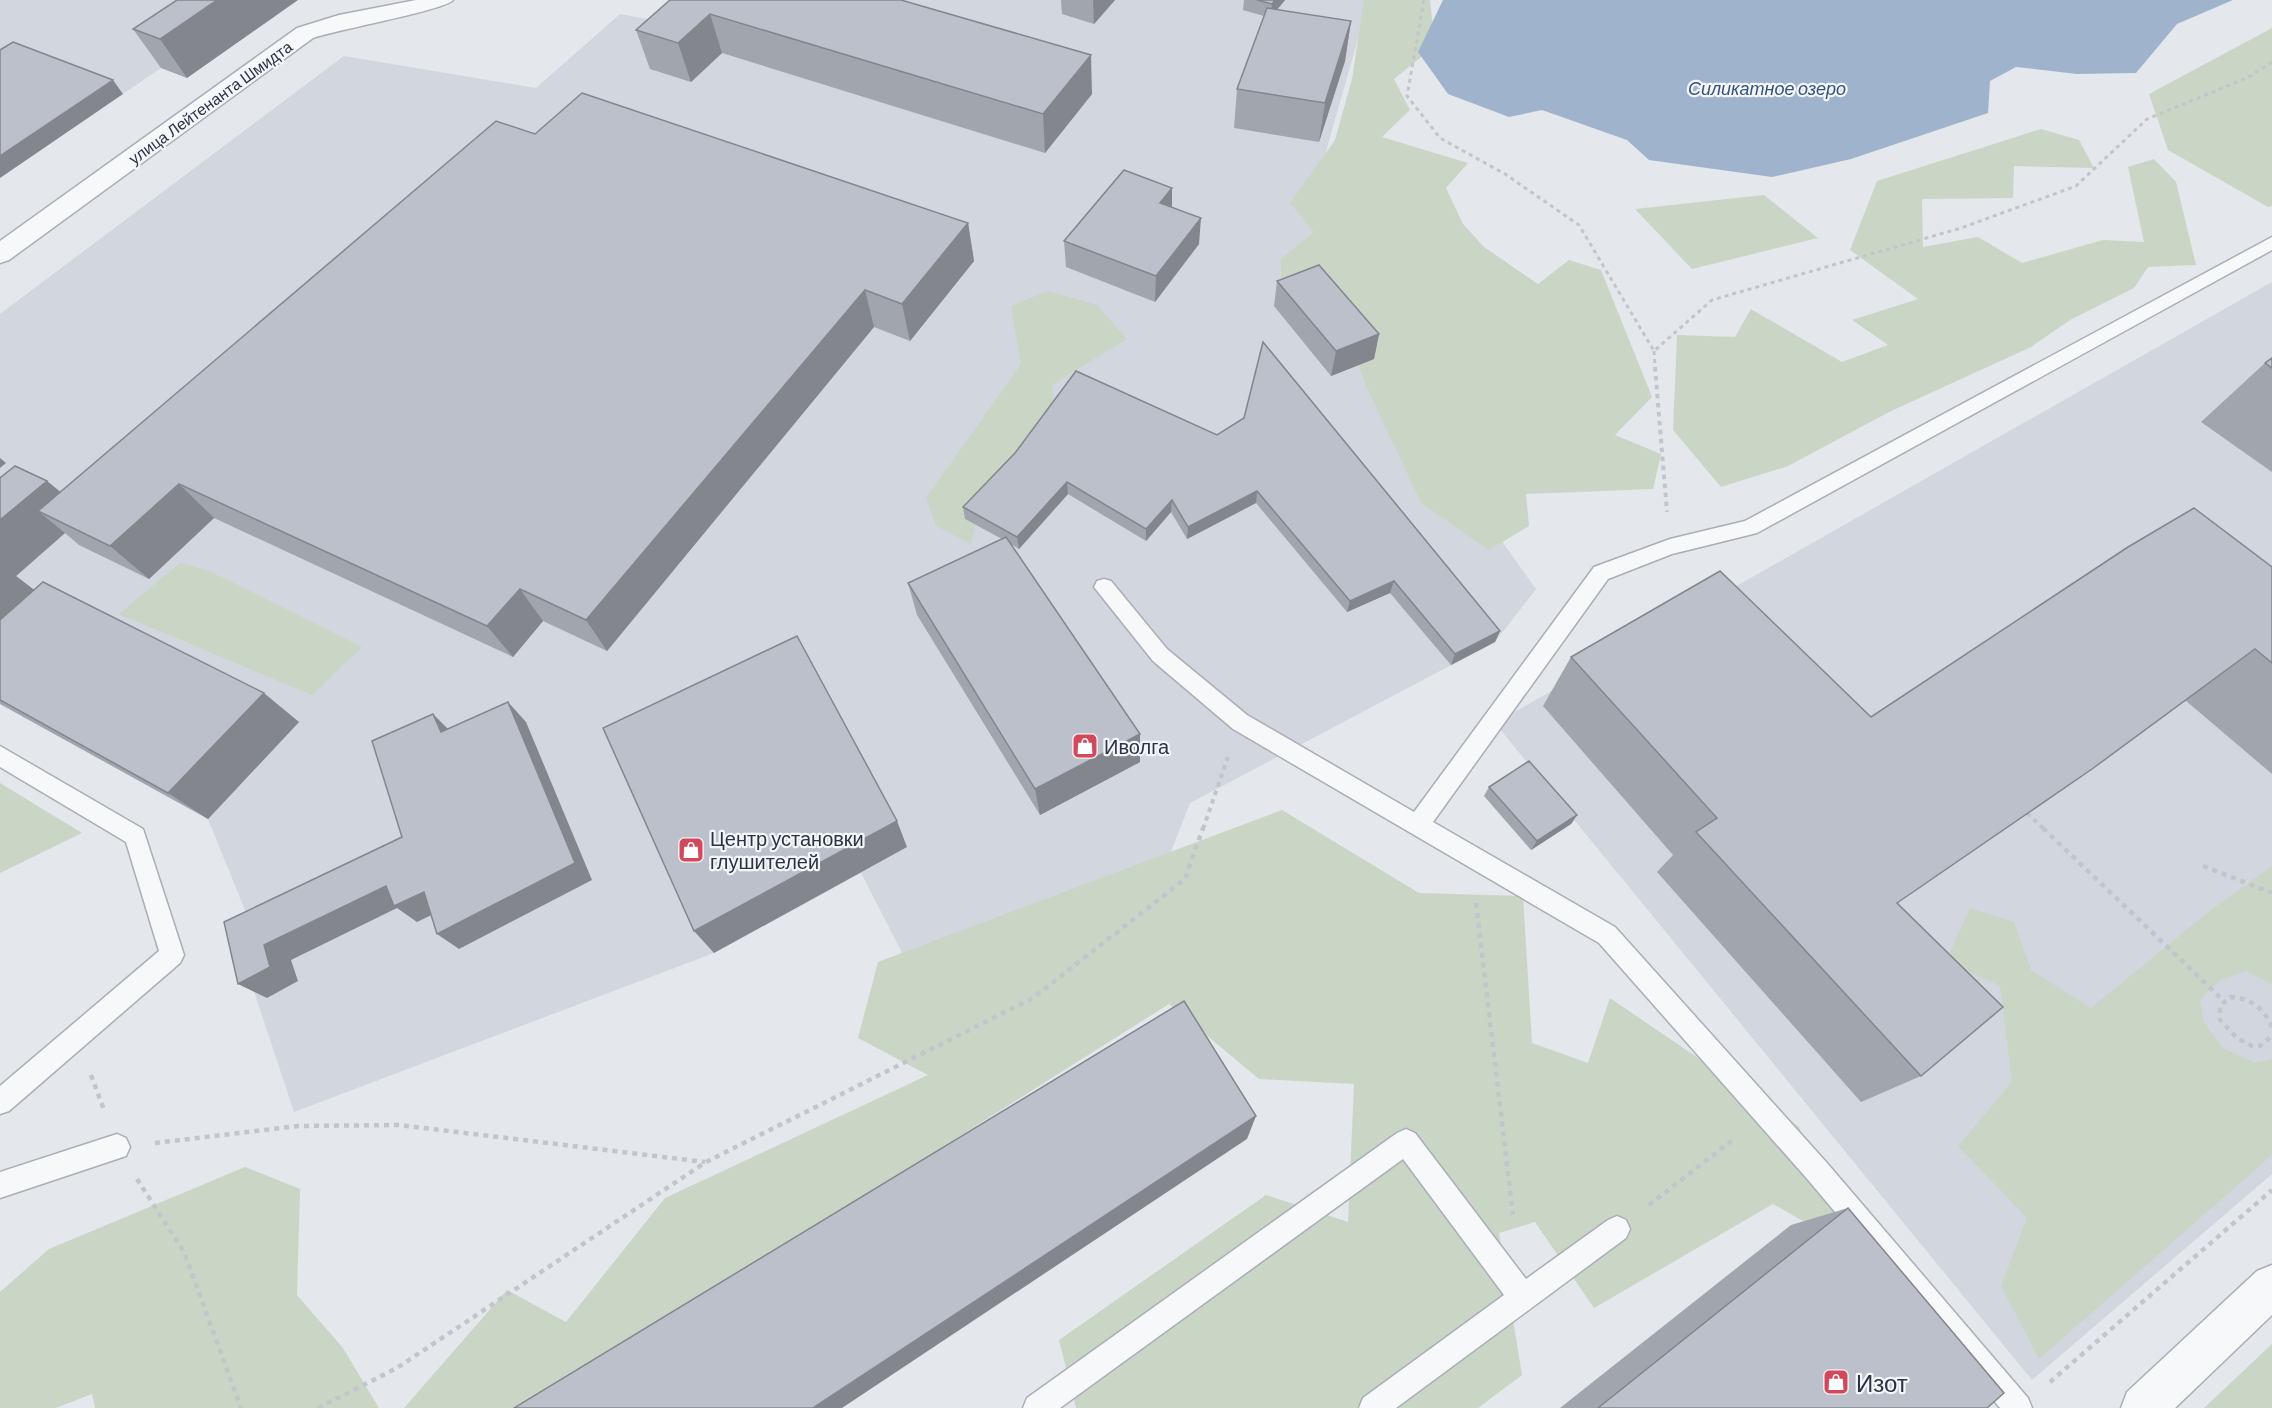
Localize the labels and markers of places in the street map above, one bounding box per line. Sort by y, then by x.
shop icon: Иволга [1070,731,1100,761]
place label: Иволга [1104,734,1170,758]
place label: Центр установки глушителей [710,826,864,873]
shop icon: Центр установки глушителей [676,835,706,865]
shop icon: Изот [1821,1367,1851,1397]
place label: Изот [1856,1368,1908,1397]

